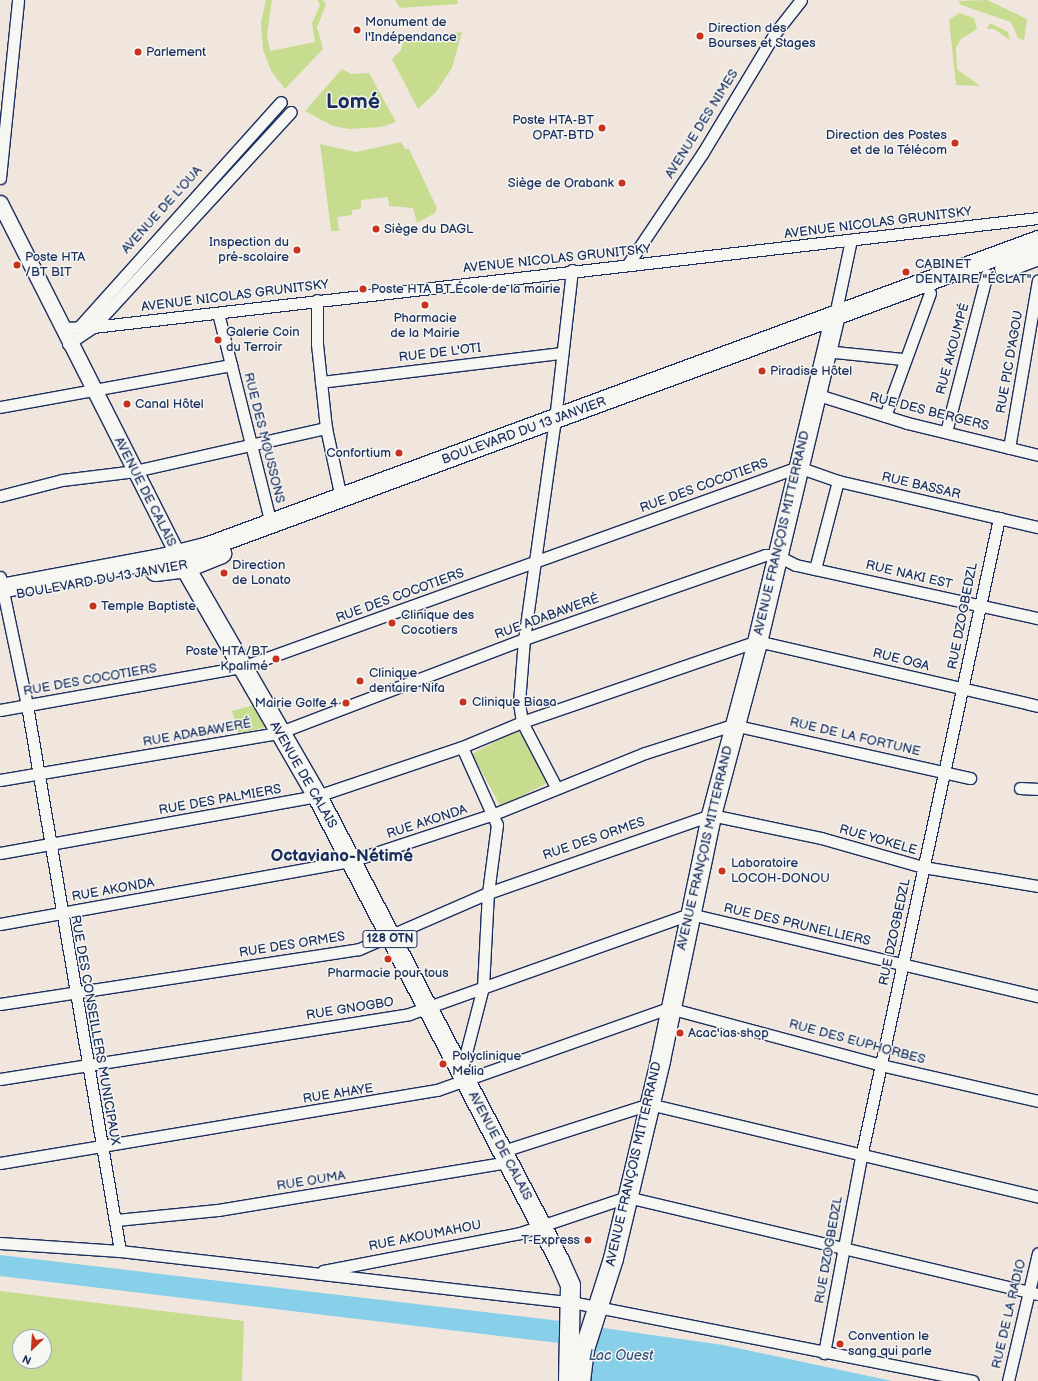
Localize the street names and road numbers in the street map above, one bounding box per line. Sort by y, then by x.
street label: AVENUE DES NIMES [662,67,742,181]
street label: AVENUE DE L'OUA [118,163,206,257]
street label: AVENUE NICOLAS GRUNITSKY [783,204,973,242]
street label: AVENUE NICOLAS GRUNITSKY [462,241,652,277]
street label: AVENUE NICOLAS GRUNITSKY [140,277,330,315]
street label: RUE AKOUMPÉ [933,302,973,396]
street label: RUE PIC D'AGOU [993,309,1027,415]
street label: RUE DE L'OTI [398,340,482,366]
street label: RUE DES MOUSSONS [240,371,288,505]
street label: RUE DES BERGERS [868,390,990,434]
street label: BOULEVARD DU 13 JANVIER [439,394,609,468]
street label: AVENUE FRANÇOIS MITTERRAND [751,429,813,637]
street label: AVENUE DE CALAIS [111,435,179,549]
street label: RUE DES COCOTIERS [638,456,770,516]
street label: RUE BASSAR [880,469,962,503]
street label: BOULEVARD DU 13 JANVIER [15,557,189,603]
street label: RUE NAKI EST [864,557,954,593]
street label: RUE DZOGBEDZL [945,561,981,671]
street label: RUE DES COCOTIERS [334,566,466,626]
street label: RUE ADABAWERÉ [493,591,601,643]
street label: RUE OGA [871,645,931,675]
street label: RUE DES COCOTIERS [22,661,158,699]
street label: RUE DE LA FORTUNE [788,714,922,760]
street label: RUE ADABAWERÉ [142,716,252,750]
street label: AVENUE DE CALAIS [266,719,340,831]
street label: AVENUE FRANÇOIS MITTERRAND [674,744,736,952]
street label: RUE DES PALMIERS [158,782,282,818]
street label: RUE AKONDA [385,802,469,842]
street label: RUE DES ORMES [541,814,647,864]
street label: RUE YOKELE [837,821,919,859]
street label: RUE AKONDA [70,875,156,905]
street label: RUE DZOGBEDZL [876,877,914,987]
street label: RUE DES PRUNELLIERS [722,901,872,949]
street label: RUE DES CONSEILLERS MUNICIPAUX [67,914,123,1146]
street label: RUE DES ORMES [238,929,346,961]
road number: 128 OTN [362,929,418,949]
street label: RUE GNOGBO [305,994,395,1024]
street label: RUE DES EUPHORBES [787,1016,927,1068]
street label: AVENUE FRANÇOIS MITTERRAND [603,1060,665,1268]
street label: RUE AHAYE [302,1081,374,1107]
street label: AVENUE DE CALAIS [465,1089,535,1203]
street label: RUE OUMA [275,1168,347,1194]
street label: RUE DZOGBEDZL [812,1195,846,1305]
street label: RUE AKOUMAHOU [367,1217,483,1255]
street label: RUE DE LA RADIO [989,1258,1029,1370]

